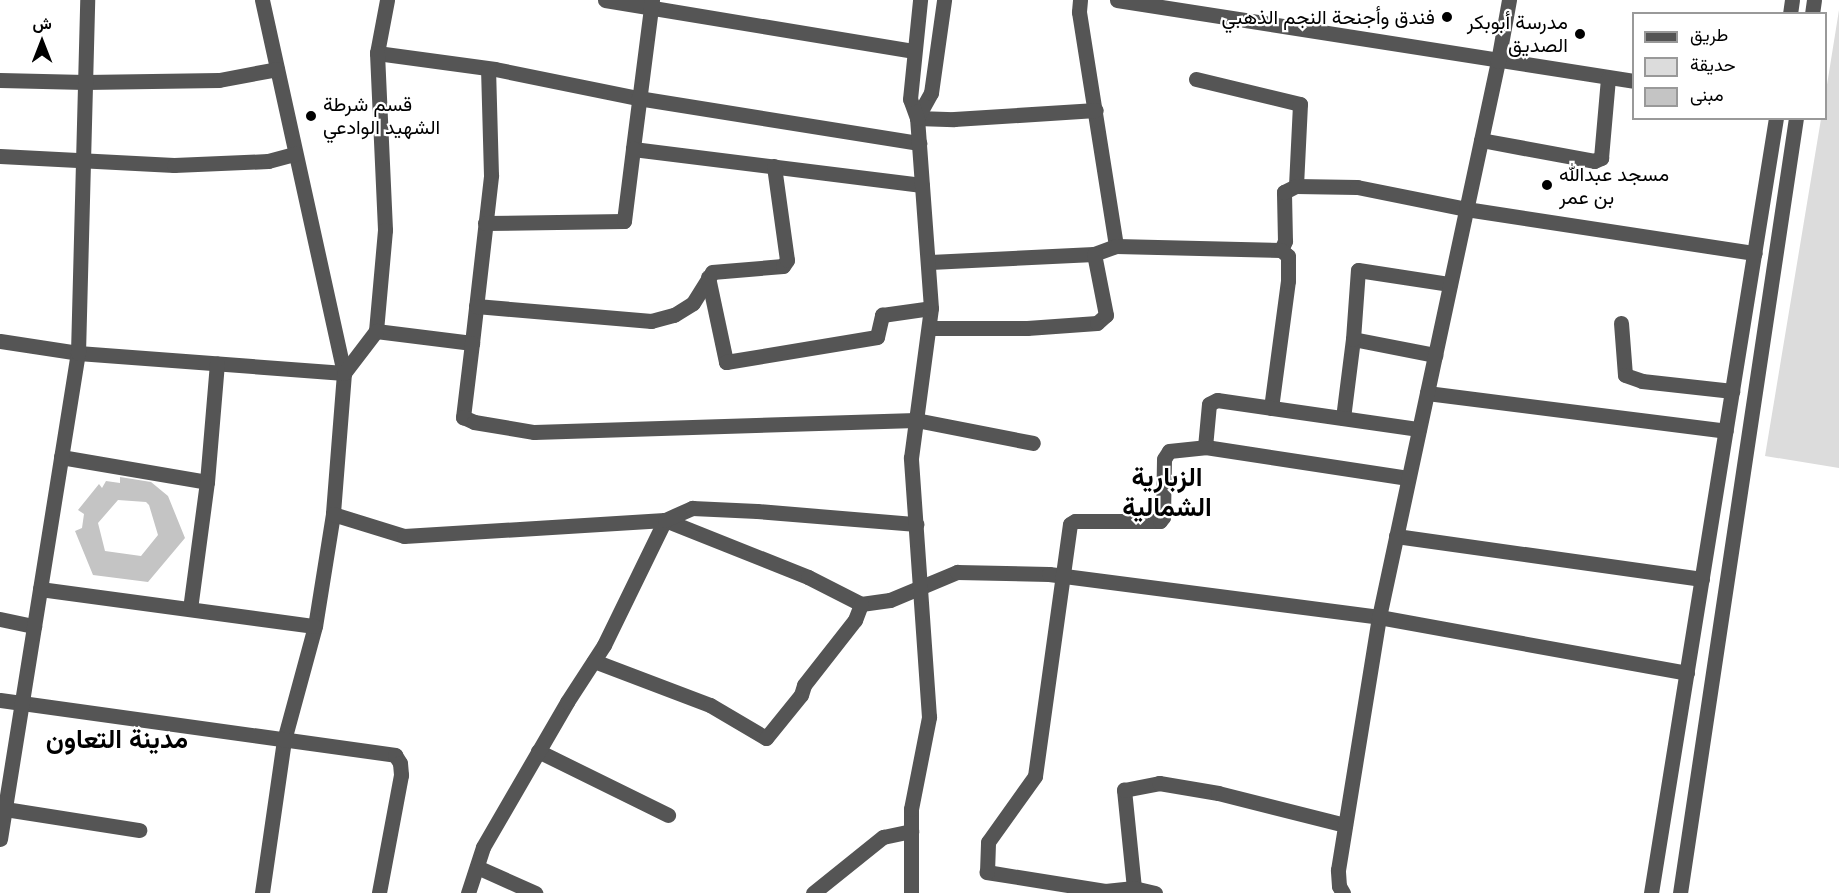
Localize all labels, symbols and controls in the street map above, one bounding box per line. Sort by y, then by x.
place label: فندق وأجنحة النجم الذهبي [1221,5,1435,29]
marker: فندق وأجنحة النجم الذهبي [1440,10,1454,24]
place label: مدرسة أبوبكر الصديق [1467,11,1568,58]
north arrow [12,12,72,72]
legend [1632,12,1827,120]
text: ش [32,13,52,35]
text: طريق [1690,23,1728,47]
marker: مدرسة أبوبكر الصديق [1573,27,1587,41]
text: حديقة [1690,53,1736,77]
text: مبنى [1690,83,1724,107]
place label: قسم شرطة الشهيد الوادعي [323,92,440,139]
marker: قسم شرطة الشهيد الوادعي [304,109,318,123]
place label: مسجد عبدالله بن عمر [1559,162,1669,209]
marker: مسجد عبدالله بن عمر [1540,178,1554,192]
district label: الزبارية الشمالية [1122,462,1212,524]
district label: مدينة التعاون [46,724,188,756]

